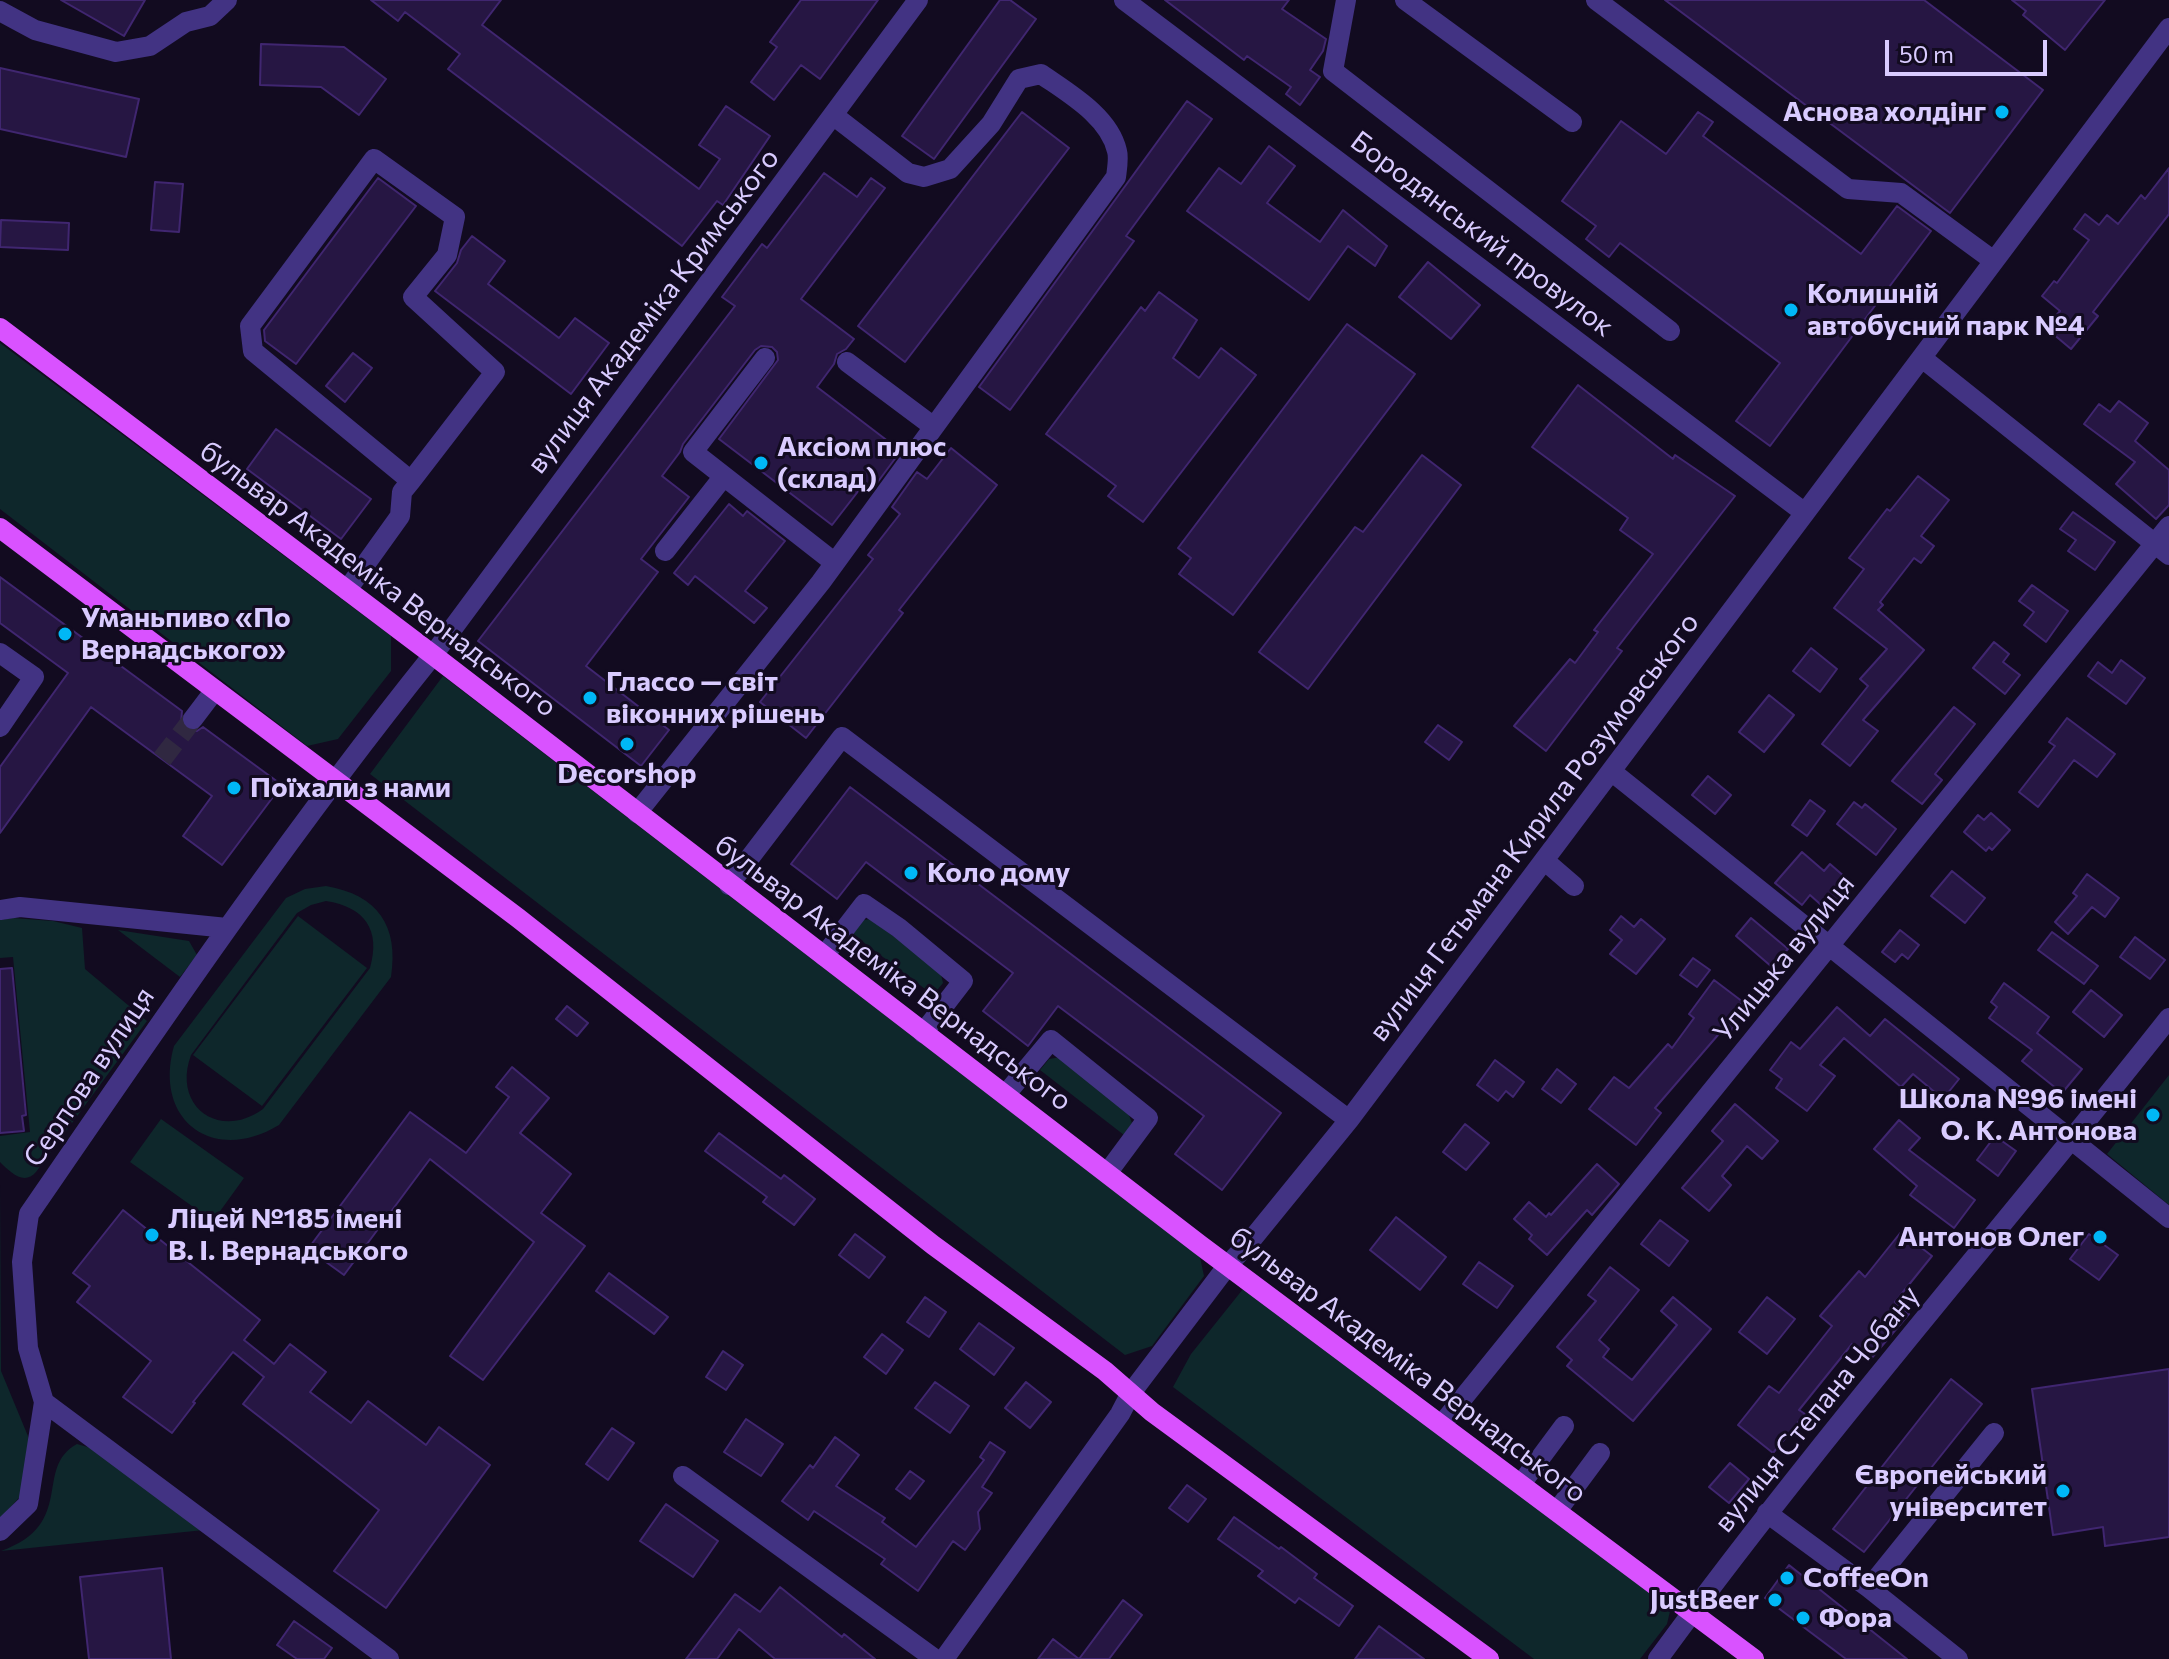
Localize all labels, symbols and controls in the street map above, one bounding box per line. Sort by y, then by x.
scale bar [1889,24,2051,74]
text: 50 m [1899,39,1954,68]
place label: Аснова холдінг [1783,95,1986,129]
marker: Аснова холдінг [1993,103,2011,121]
street label: Бородянський провулок [1344,124,1620,344]
street label: вулиця Академіка Кримського [520,142,786,480]
place label: Колишній автобусний парк №4 [1807,277,2085,343]
marker: Колишній автобусний парк №4 [1782,301,1800,319]
place label: Аксіом плюс (склад) [777,430,946,496]
street label: бульвар Академіка Вернадського [193,434,563,724]
marker: Аксіом плюс (склад) [752,454,770,472]
place label: Уманьпиво «По Вернадського» [81,601,291,667]
street label: вулиця Гетьмана Кирила Розумовського [1362,606,1706,1048]
marker: Уманьпиво «По Вернадського» [56,625,74,643]
place label: Глассо — світ віконних рішень [606,665,825,731]
marker: Глассо — світ віконних рішень [581,689,599,707]
marker: Decorshop [618,735,636,753]
place label: Decorshop [557,757,697,791]
place label: Поїхали з нами [250,771,451,805]
marker: Поїхали з нами [225,779,243,797]
street label: бульвар Академіка Вернадського [708,828,1078,1118]
place label: Коло дому [927,856,1070,890]
marker: Коло дому [902,864,920,882]
street label: Улицька вулиця [1706,868,1862,1048]
street label: Серпова вулиця [17,981,161,1173]
place label: Школа №96 імені О. К. Антонова [1899,1082,2137,1148]
marker: Школа №96 імені О. К. Антонова [2144,1106,2162,1124]
place label: Ліцей №185 імені В. І. Вернадського [168,1202,408,1268]
street label: бульвар Академіка Вернадського [1223,1220,1593,1510]
place label: Антонов Олег [1898,1220,2084,1254]
marker: Ліцей №185 імені В. І. Вернадського [143,1226,161,1244]
marker: Антонов Олег [2091,1228,2109,1246]
street label: вулиця Степана Чобану [1707,1279,1927,1539]
place label: Європейський університет [1855,1458,2047,1524]
marker: Європейський університет [2054,1482,2072,1500]
place label: CoffeeOn [1803,1561,1929,1595]
marker: CoffeeOn [1778,1569,1796,1587]
place label: JustBeer [1650,1583,1759,1617]
marker: JustBeer [1766,1591,1784,1609]
place label: Фора [1819,1601,1892,1635]
marker: Фора [1794,1609,1812,1627]

